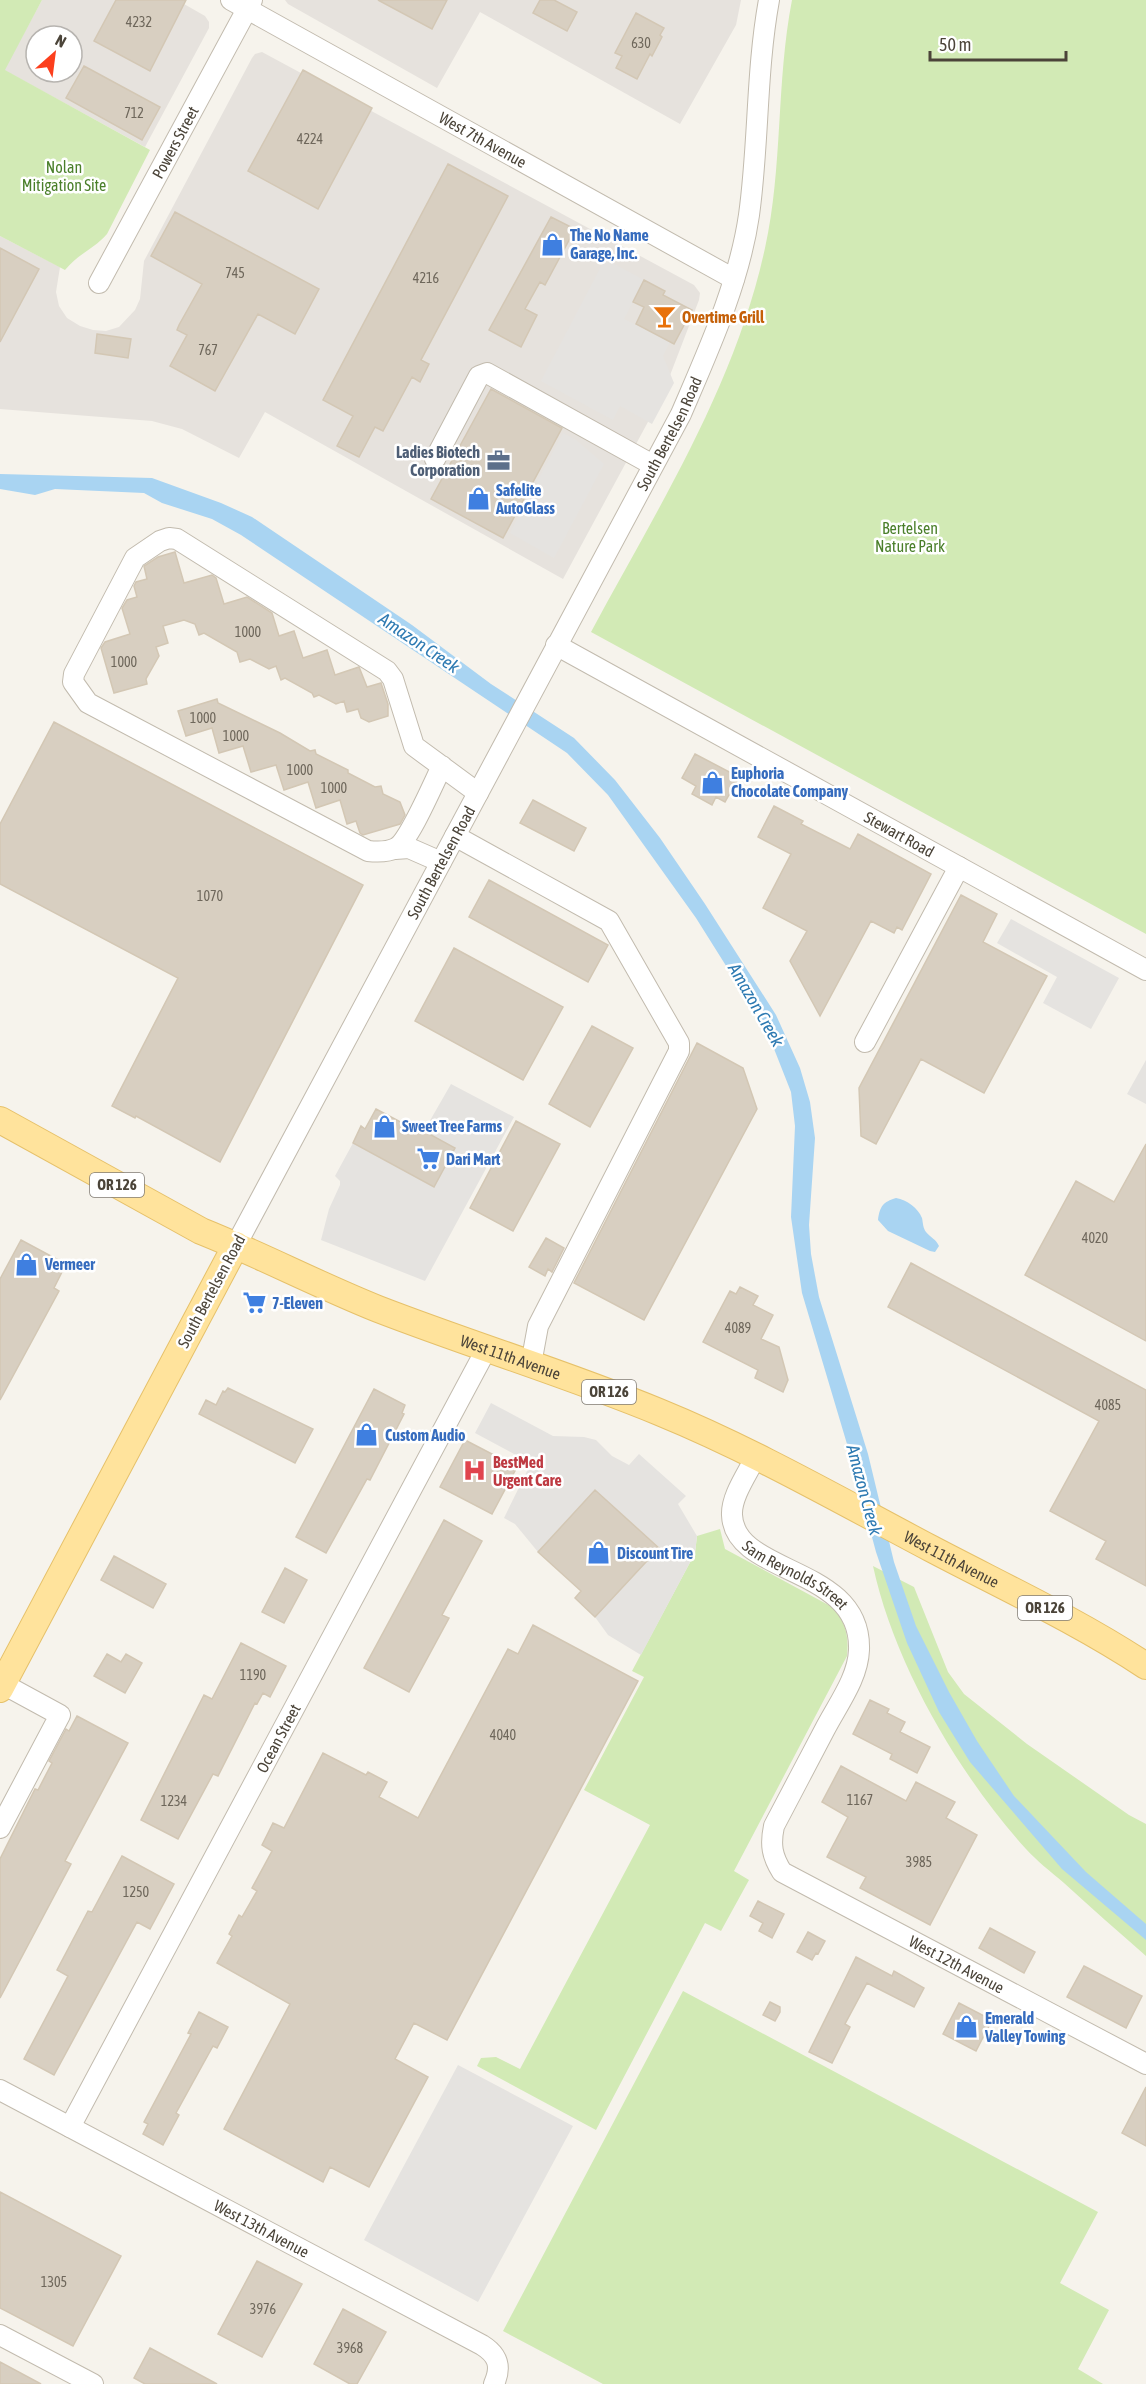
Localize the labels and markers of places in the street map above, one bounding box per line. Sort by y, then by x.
place label: The No Name Garage, Inc. [570,226,649,262]
shop icon: The No Name Garage, Inc. [539,231,565,257]
bar icon: Overtime Grill [651,304,677,330]
place label: Overtime Grill [682,308,765,326]
place label: Ladies Biotech Corporation [396,443,480,479]
office icon: Ladies Biotech Corporation [485,448,511,474]
place label: Safelite AutoGlass [495,481,555,517]
shop icon: Safelite AutoGlass [465,486,491,512]
place label: Euphoria Chocolate Company [731,764,849,800]
shop icon: Euphoria Chocolate Company [700,769,726,795]
shop icon: Sweet Tree Farms [371,1113,397,1139]
place label: Sweet Tree Farms [402,1117,502,1135]
supermarket icon: Dari Mart [415,1146,441,1172]
place label: Dari Mart [446,1150,501,1168]
shop icon: Vermeer [14,1251,40,1277]
place label: Vermeer [44,1255,95,1273]
supermarket icon: 7-Eleven [241,1290,267,1316]
place label: 7-Eleven [272,1294,323,1312]
shop icon: Custom Audio [354,1422,380,1448]
place label: Custom Audio [385,1426,466,1444]
place label: BestMed Urgent Care [493,1453,562,1489]
hospital icon: BestMed Urgent Care [462,1458,488,1484]
shop icon: Discount Tire [586,1540,612,1566]
place label: Discount Tire [617,1544,693,1562]
place label: Emerald Valley Towing [984,2009,1065,2045]
shop icon: Emerald Valley Towing [954,2014,980,2040]

